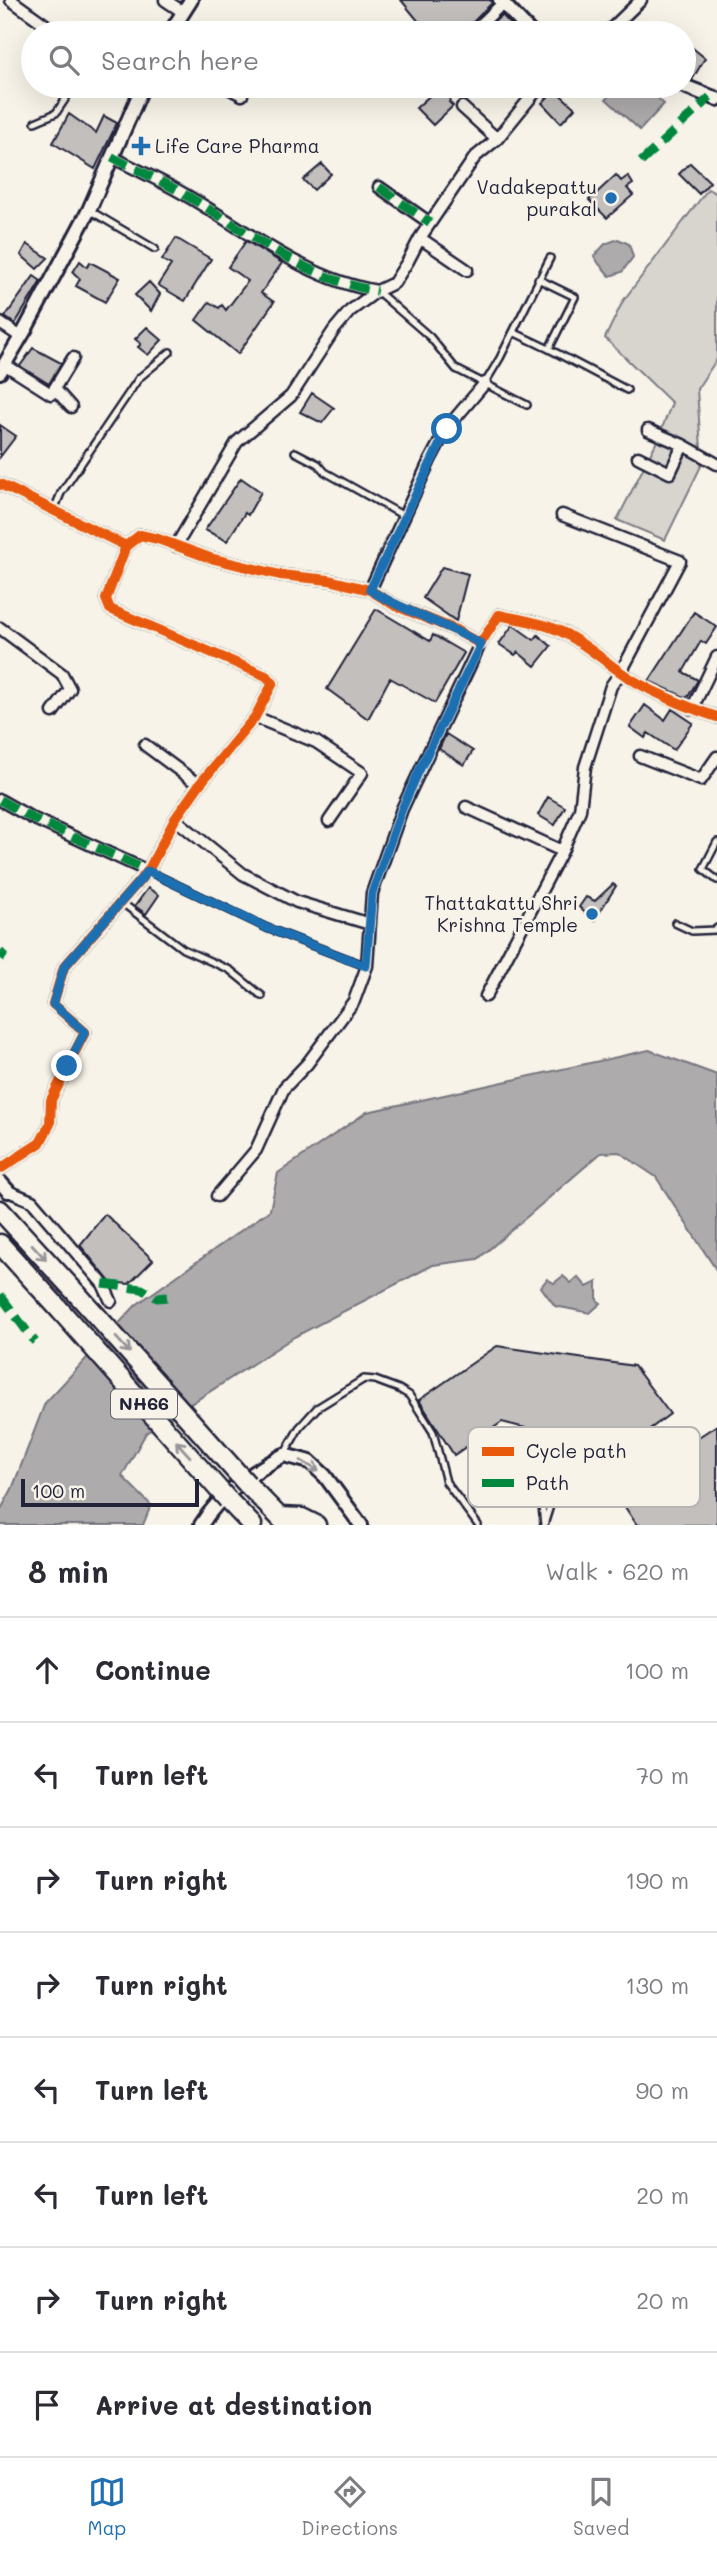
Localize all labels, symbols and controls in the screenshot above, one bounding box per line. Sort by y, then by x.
search box [21,21,696,98]
icon: search [45,41,83,79]
text: Search here [101,43,259,77]
place label: Life Care Pharma [155,133,320,158]
marker: Life Care Pharma [133,138,149,154]
place label: Vadakepattu purakal [477,174,597,221]
marker: Vadakepattu purakal [603,190,619,206]
route start [431,413,462,444]
place label: Thattakattu Shri Krishna Temple [424,890,578,937]
marker: Thattakattu Shri Krishna Temple [584,906,600,922]
route end [51,1050,82,1081]
one-way arrow [30,1243,47,1260]
one-way arrow [114,1336,131,1353]
road number: NH66 [111,1390,177,1419]
legend [468,1427,700,1507]
text: Cycle path [526,1438,626,1463]
one-way arrow [175,1440,191,1458]
one-way arrow [300,1459,320,1473]
text: Path [526,1470,569,1495]
scale bar [21,1476,200,1508]
text: 100 m [32,1478,85,1503]
text: 8 min [28,1551,109,1591]
text: Walk · 620 m [545,1556,689,1586]
icon: ahead [28,1651,66,1689]
text: Continue [95,1653,211,1687]
text: 100 m [625,1655,689,1685]
icon: left [28,1756,66,1794]
text: Turn left [95,1758,208,1792]
text: 70 m [636,1760,689,1790]
icon: right [28,1861,66,1899]
text: Turn right [95,1863,228,1897]
text: 190 m [625,1865,689,1895]
icon: right [28,1966,66,2004]
text: Turn right [95,1968,228,2002]
text: 130 m [625,1970,689,2000]
icon: left [28,2071,66,2109]
text: Turn left [95,2073,208,2107]
text: 90 m [636,2075,689,2105]
icon: left [28,2176,66,2214]
text: Turn left [95,2178,208,2212]
text: 20 m [636,2180,689,2210]
icon: right [28,2281,66,2319]
text: Turn right [95,2283,228,2317]
text: 20 m [636,2285,689,2315]
icon: arrive [28,2386,66,2424]
text: Arrive at destination [95,2388,372,2422]
tab: Map [88,2473,126,2540]
tab: Directions [301,2473,398,2540]
tab: Saved [573,2473,629,2540]

